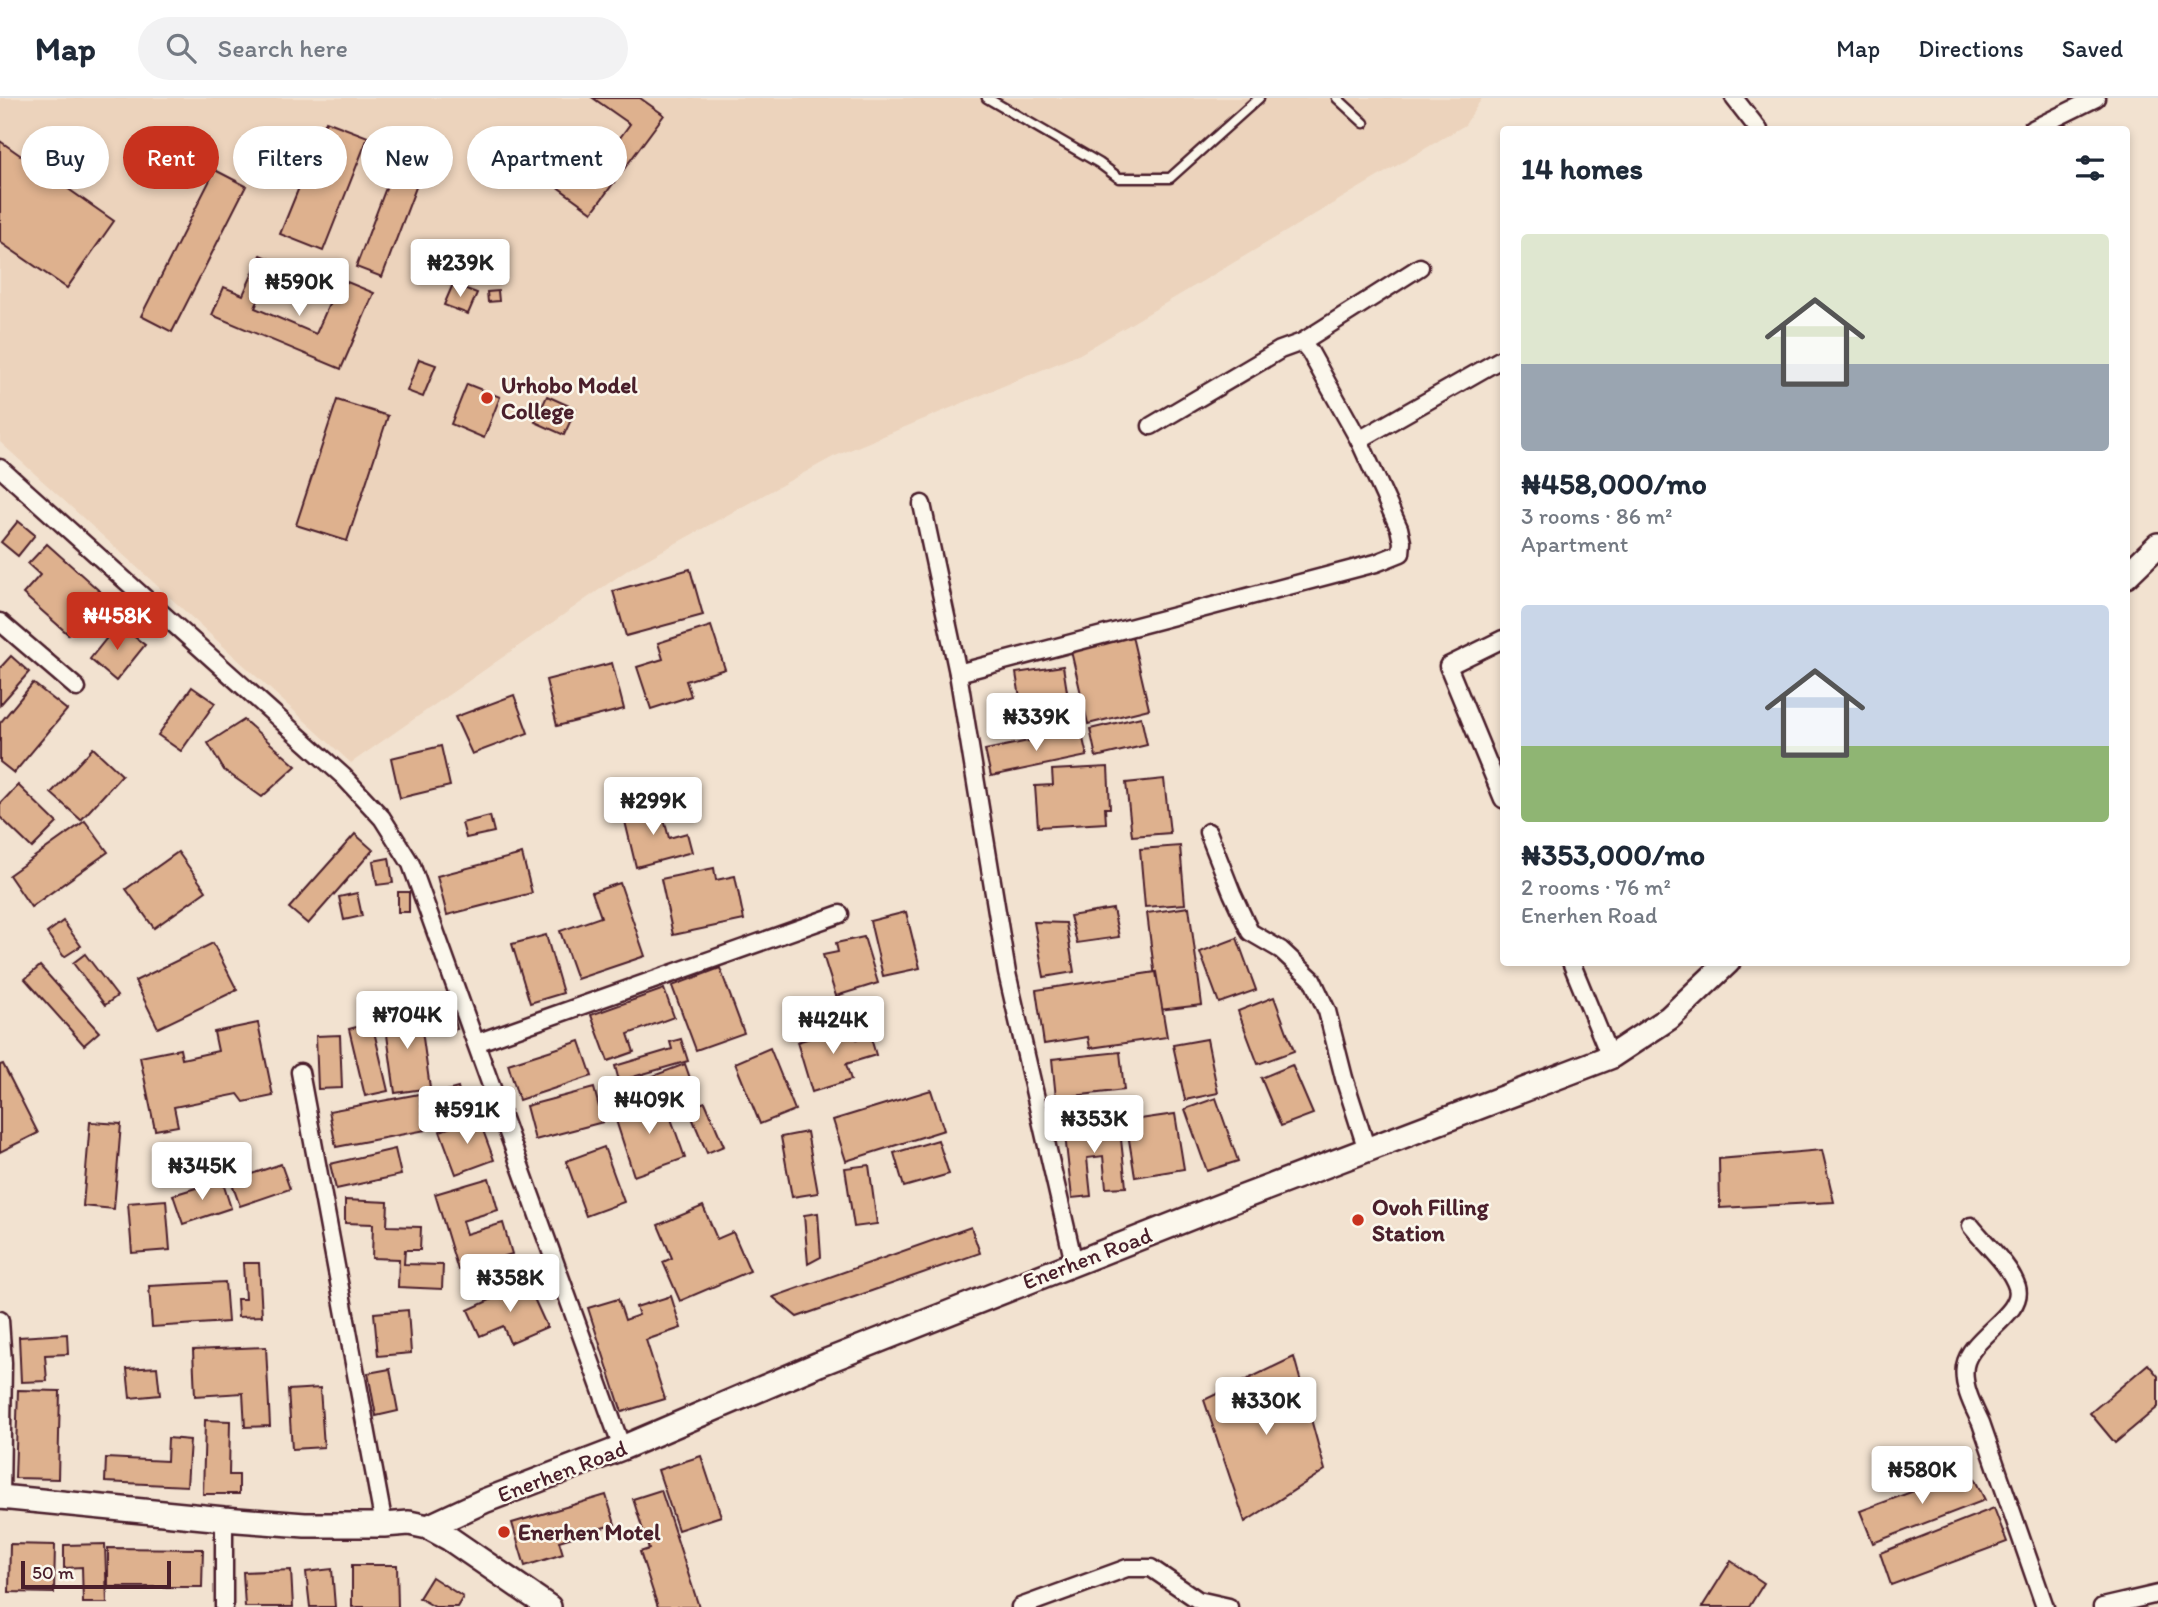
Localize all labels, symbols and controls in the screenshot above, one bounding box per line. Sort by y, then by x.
search box [138,17,628,80]
text: Map [35,29,96,68]
icon: search [162,29,200,67]
text: Search here [218,32,348,64]
text: Map [1836,34,1880,63]
text: Directions [1918,34,2024,63]
text: Saved [2062,34,2123,63]
chip: Buy [21,126,109,189]
chip: Rent [123,126,219,189]
chip: Filters [233,126,347,189]
chip: New [361,126,453,189]
chip: Apartment [467,126,627,189]
icon: filters [2071,149,2109,187]
text: 14 homes [1521,150,1643,187]
pin: ₦239K [411,240,509,299]
text: ₦239K [427,248,493,276]
pin: ₦590K [250,258,348,318]
text: ₦590K [265,267,333,295]
icon: home [1752,279,1878,405]
place label: Urhobo Model College [501,371,638,425]
marker: Urhobo Model College [479,390,495,406]
text: ₦458,000/mo [1521,465,1707,502]
text: 3 rooms · 86 m² [1521,502,1673,530]
text: Apartment [1521,530,1628,558]
pin: ₦458K [68,592,166,652]
text: ₦458K [83,601,151,629]
icon: home [1752,650,1878,776]
pin: ₦339K [987,694,1085,753]
text: ₦339K [1002,702,1070,730]
pin: ₦299K [604,778,702,837]
text: ₦299K [620,786,686,814]
text: ₦353,000/mo [1521,836,1705,873]
text: 2 rooms · 76 m² [1521,873,1671,901]
text: Enerhen Road [1521,901,1657,929]
pin: ₦704K [358,992,456,1051]
pin: ₦424K [784,996,882,1056]
text: ₦704K [372,1000,442,1028]
text: ₦424K [798,1005,868,1033]
pin: ₦409K [600,1076,698,1136]
text: ₦409K [614,1085,684,1113]
pin: ₦591K [418,1086,516,1146]
text: ₦591K [435,1095,499,1123]
pin: ₦353K [1045,1096,1143,1155]
text: ₦353K [1060,1104,1128,1132]
pin: ₦345K [153,1142,251,1202]
text: ₦345K [168,1151,236,1179]
place label: Ovoh Filling Station [1372,1193,1490,1247]
marker: Ovoh Filling Station [1350,1212,1366,1228]
street label: Enerhen Road [1018,1220,1156,1296]
pin: ₦358K [461,1254,559,1314]
text: ₦358K [476,1263,544,1291]
pin: ₦330K [1217,1378,1315,1437]
text: ₦330K [1231,1386,1301,1414]
street label: Enerhen Road [493,1433,631,1509]
pin: ₦580K [1873,1446,1971,1506]
text: ₦580K [1888,1455,1956,1483]
place label: Enerhen Motel [518,1518,661,1546]
marker: Enerhen Motel [496,1524,512,1540]
scale bar [21,1558,172,1590]
text: 50 m [32,1561,74,1584]

